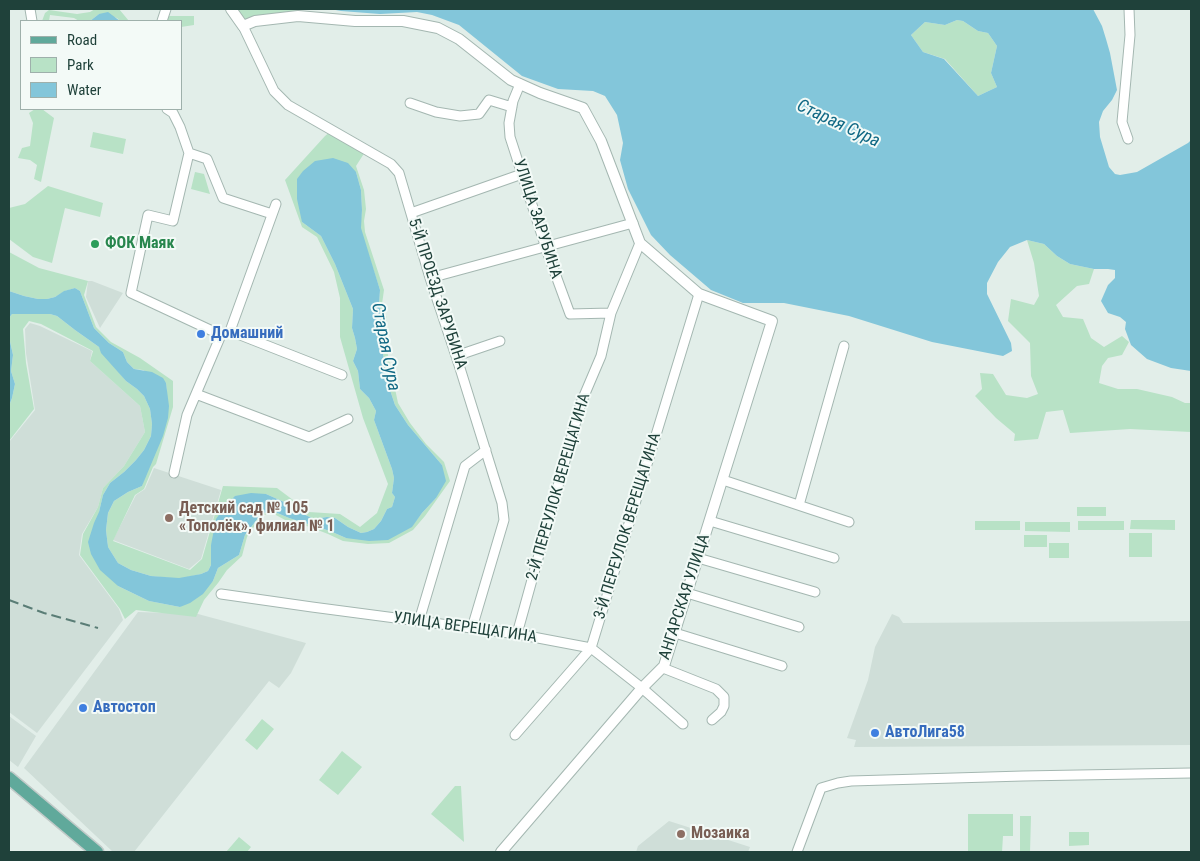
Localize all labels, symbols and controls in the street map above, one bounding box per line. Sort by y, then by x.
legend [20,20,182,110]
text: Road [67,31,97,49]
text: Park [67,56,94,74]
text: Water [67,81,101,99]
water label: Старая Сура [793,95,883,153]
street label: УЛИЦА ЗАРУБИНА [509,157,565,281]
street label: 5-Й ПРОЕЗД ЗАРУБИНА [404,216,470,372]
place label: ФОК Маяк [105,234,175,254]
marker: ФОК Маяк [89,238,101,250]
water label: Старая Сура [366,301,404,393]
place label: Домашний [211,324,283,344]
marker: Домашний [195,328,207,340]
street label: 2-Й ПЕРЕУЛОК ВЕРЕЩАГИНА [523,391,595,583]
street label: 3-Й ПЕРЕУЛОК ВЕРЕЩАГИНА [590,430,666,622]
place label: Детский сад № 105 «Тополёк», филиал № 1 [179,499,335,537]
marker: Детский сад № 105 «Тополёк», филиал № 1 [163,512,175,524]
street label: АНГАРСКАЯ УЛИЦА [656,532,714,662]
street label: УЛИЦА ВЕРЕЩАГИНА [392,608,538,648]
place label: Автостоп [93,698,156,718]
marker: Автостоп [77,702,89,714]
place label: АвтоЛига58 [885,723,965,743]
marker: АвтоЛига58 [869,727,881,739]
place label: Мозаика [691,824,749,844]
marker: Мозаика [675,828,687,840]

